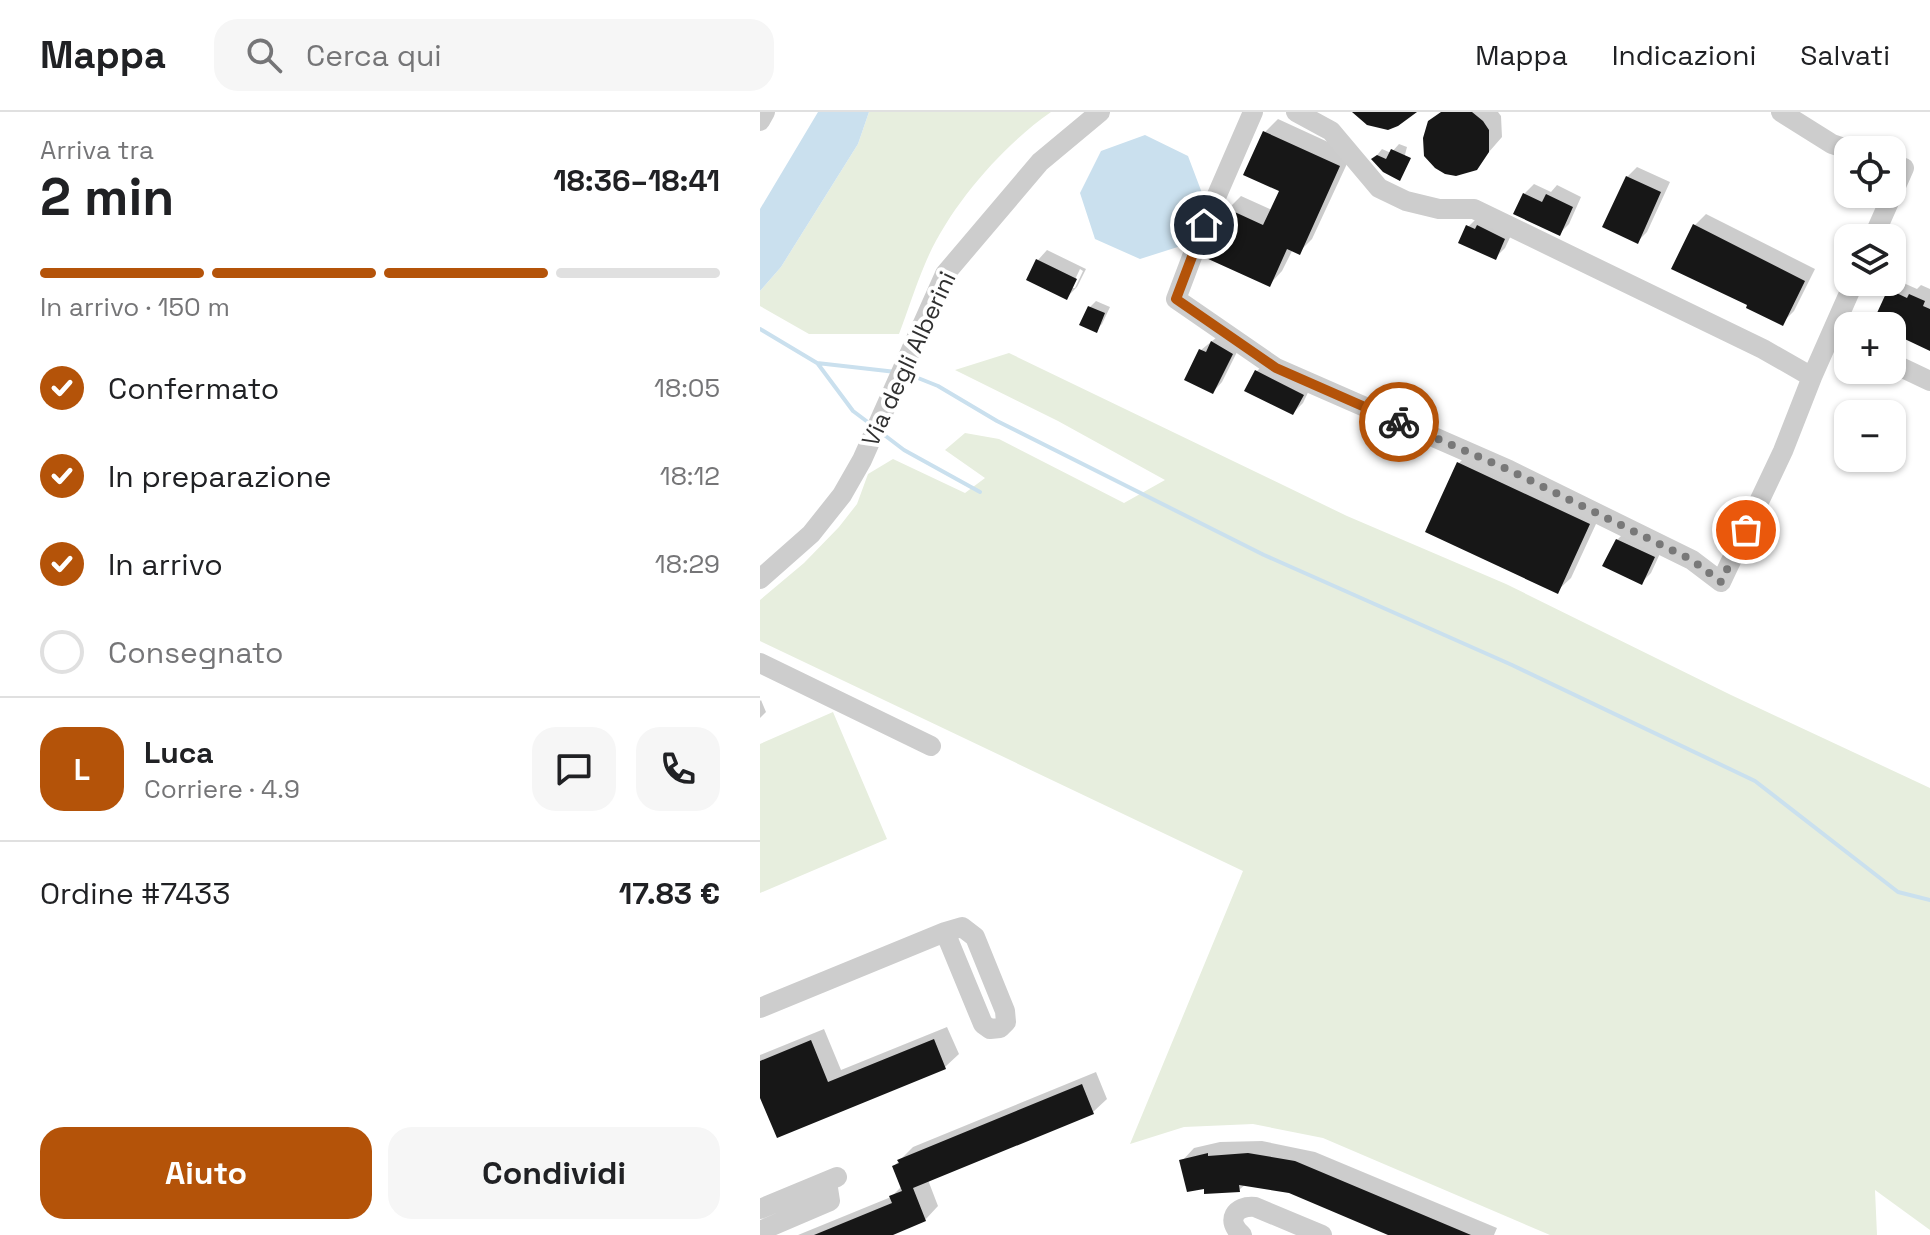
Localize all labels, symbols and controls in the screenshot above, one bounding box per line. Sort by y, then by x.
search box [214,19,774,91]
text: Mappa [40,31,166,79]
icon: search [242,33,286,77]
text: Cerca qui [306,36,442,75]
text: Mappa [1475,37,1568,73]
text: Indicazioni [1612,37,1756,73]
text: Salvati [1800,37,1890,73]
text: Arriva tra [40,133,154,167]
map controls [1834,136,1906,472]
button: locate [1834,136,1906,208]
text: 18:36–18:41 [553,161,720,200]
text: 2 min [40,164,174,230]
pin [1170,191,1238,259]
icon: home [1182,203,1226,247]
button: layers [1834,224,1906,296]
street label: Via degli Alberini [854,266,963,451]
text: In arrivo · 150 m [40,290,230,324]
button: + [1834,312,1906,384]
icon: check [40,366,84,410]
text: Confermato [108,369,279,408]
text: 18:05 [654,371,720,405]
courier [1359,382,1439,462]
icon: bike [1377,400,1421,444]
button: − [1834,400,1906,472]
icon: check [40,454,84,498]
text: In preparazione [108,457,332,496]
text: 18:12 [660,459,720,493]
pin [1712,496,1780,564]
icon: bag [1724,508,1768,552]
icon: check [40,542,84,586]
text: In arrivo [108,545,223,584]
text: 18:29 [655,547,720,581]
text: Consegnato [108,633,284,672]
button: chat [532,727,616,811]
button: phone [636,727,720,811]
text: Luca [144,733,214,772]
text: L [74,750,90,789]
text: Corriere · 4.9 [144,772,300,806]
text: Ordine #7433 [40,874,230,913]
text: 17.83 € [619,874,720,913]
button: Aiuto [40,1127,372,1219]
button: Condividi [388,1127,720,1219]

